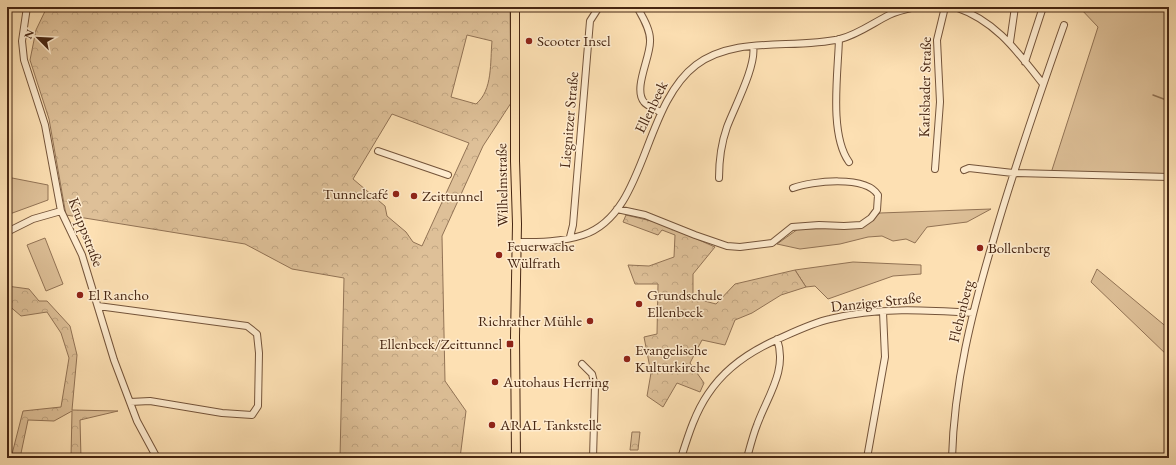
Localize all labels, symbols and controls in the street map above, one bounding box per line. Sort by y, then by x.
north arrow [18,18,58,58]
text: N [21,27,37,41]
place label: Scooter Insel [537,31,611,50]
marker: Scooter Insel [524,36,534,46]
street label: Karlsbader Straße [914,36,935,137]
street label: Liegnitzer Straße [555,71,582,169]
street label: Ellenbeek [630,77,672,136]
street label: Wilhelmstraße [491,143,512,227]
place label: Tunnelcafé [323,184,388,203]
place label: Zeittunnel [422,186,484,205]
marker: Tunnelcafé [391,189,401,199]
marker: Zeittunnel [409,191,419,201]
street label: Kruppstraße [65,194,108,269]
place label: Feuerwache Wülfrath [507,236,575,272]
place label: Bollenberg [988,238,1051,257]
marker: Bollenberg [975,243,985,253]
marker: Feuerwache Wülfrath [494,250,504,260]
street label: Flehenberg [944,277,978,344]
place label: El Rancho [88,285,149,304]
place label: Grundschule Ellenbeck [647,285,723,321]
street label: Danziger Straße [830,287,922,316]
marker: El Rancho [75,290,85,300]
marker: Grundschule Ellenbeck [634,299,644,309]
place label: Richrather Mühle [478,311,582,330]
marker: Richrather Mühle [585,316,595,326]
place label: Ellenbeek/Zeittunnel [379,334,502,353]
marker: Ellenbeek/Zeittunnel [505,339,515,349]
place label: Evangelische Kulturkirche [635,340,710,376]
marker: Evangelische Kulturkirche [622,354,632,364]
place label: Autohaus Herring [502,372,609,391]
marker: Autohaus Herring [490,377,500,387]
place label: ARAL Tankstelle [499,415,602,434]
marker: ARAL Tankstelle [487,420,497,430]

